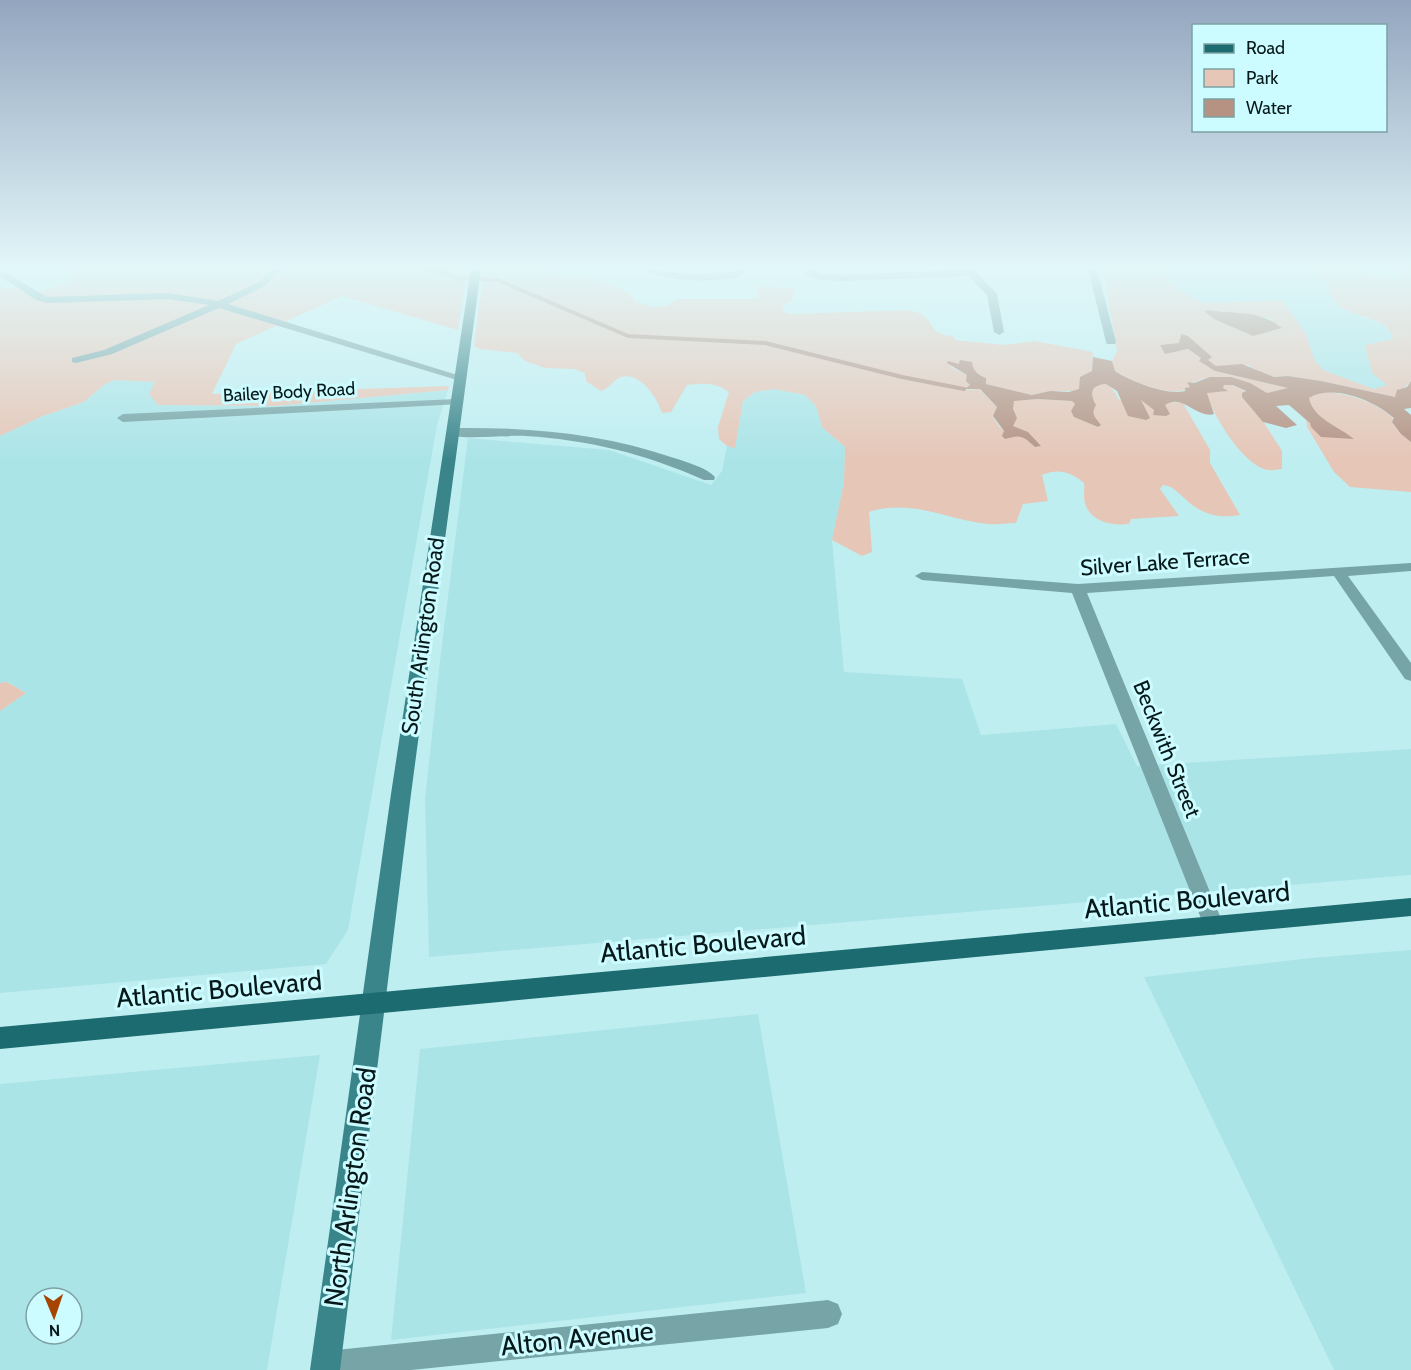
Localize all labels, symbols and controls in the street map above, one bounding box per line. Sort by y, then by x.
legend [1192,24,1387,132]
text: Road [1246,37,1285,59]
text: Park [1246,67,1279,89]
text: Water [1246,97,1292,119]
street label: Bailey Body Road [222,378,356,406]
street label: South Arlington Road [396,536,450,736]
street label: Silver Lake Terrace [1079,543,1251,581]
street label: Beckwith Street [1127,676,1207,822]
street label: Atlantic Boulevard [1083,875,1291,925]
street label: Atlantic Boulevard [599,919,807,969]
street label: Atlantic Boulevard [115,964,323,1014]
street label: North Arlington Road [317,1065,383,1309]
north arrow [24,1286,84,1346]
street label: Alton Avenue [499,1314,655,1362]
text: N [49,1321,60,1340]

